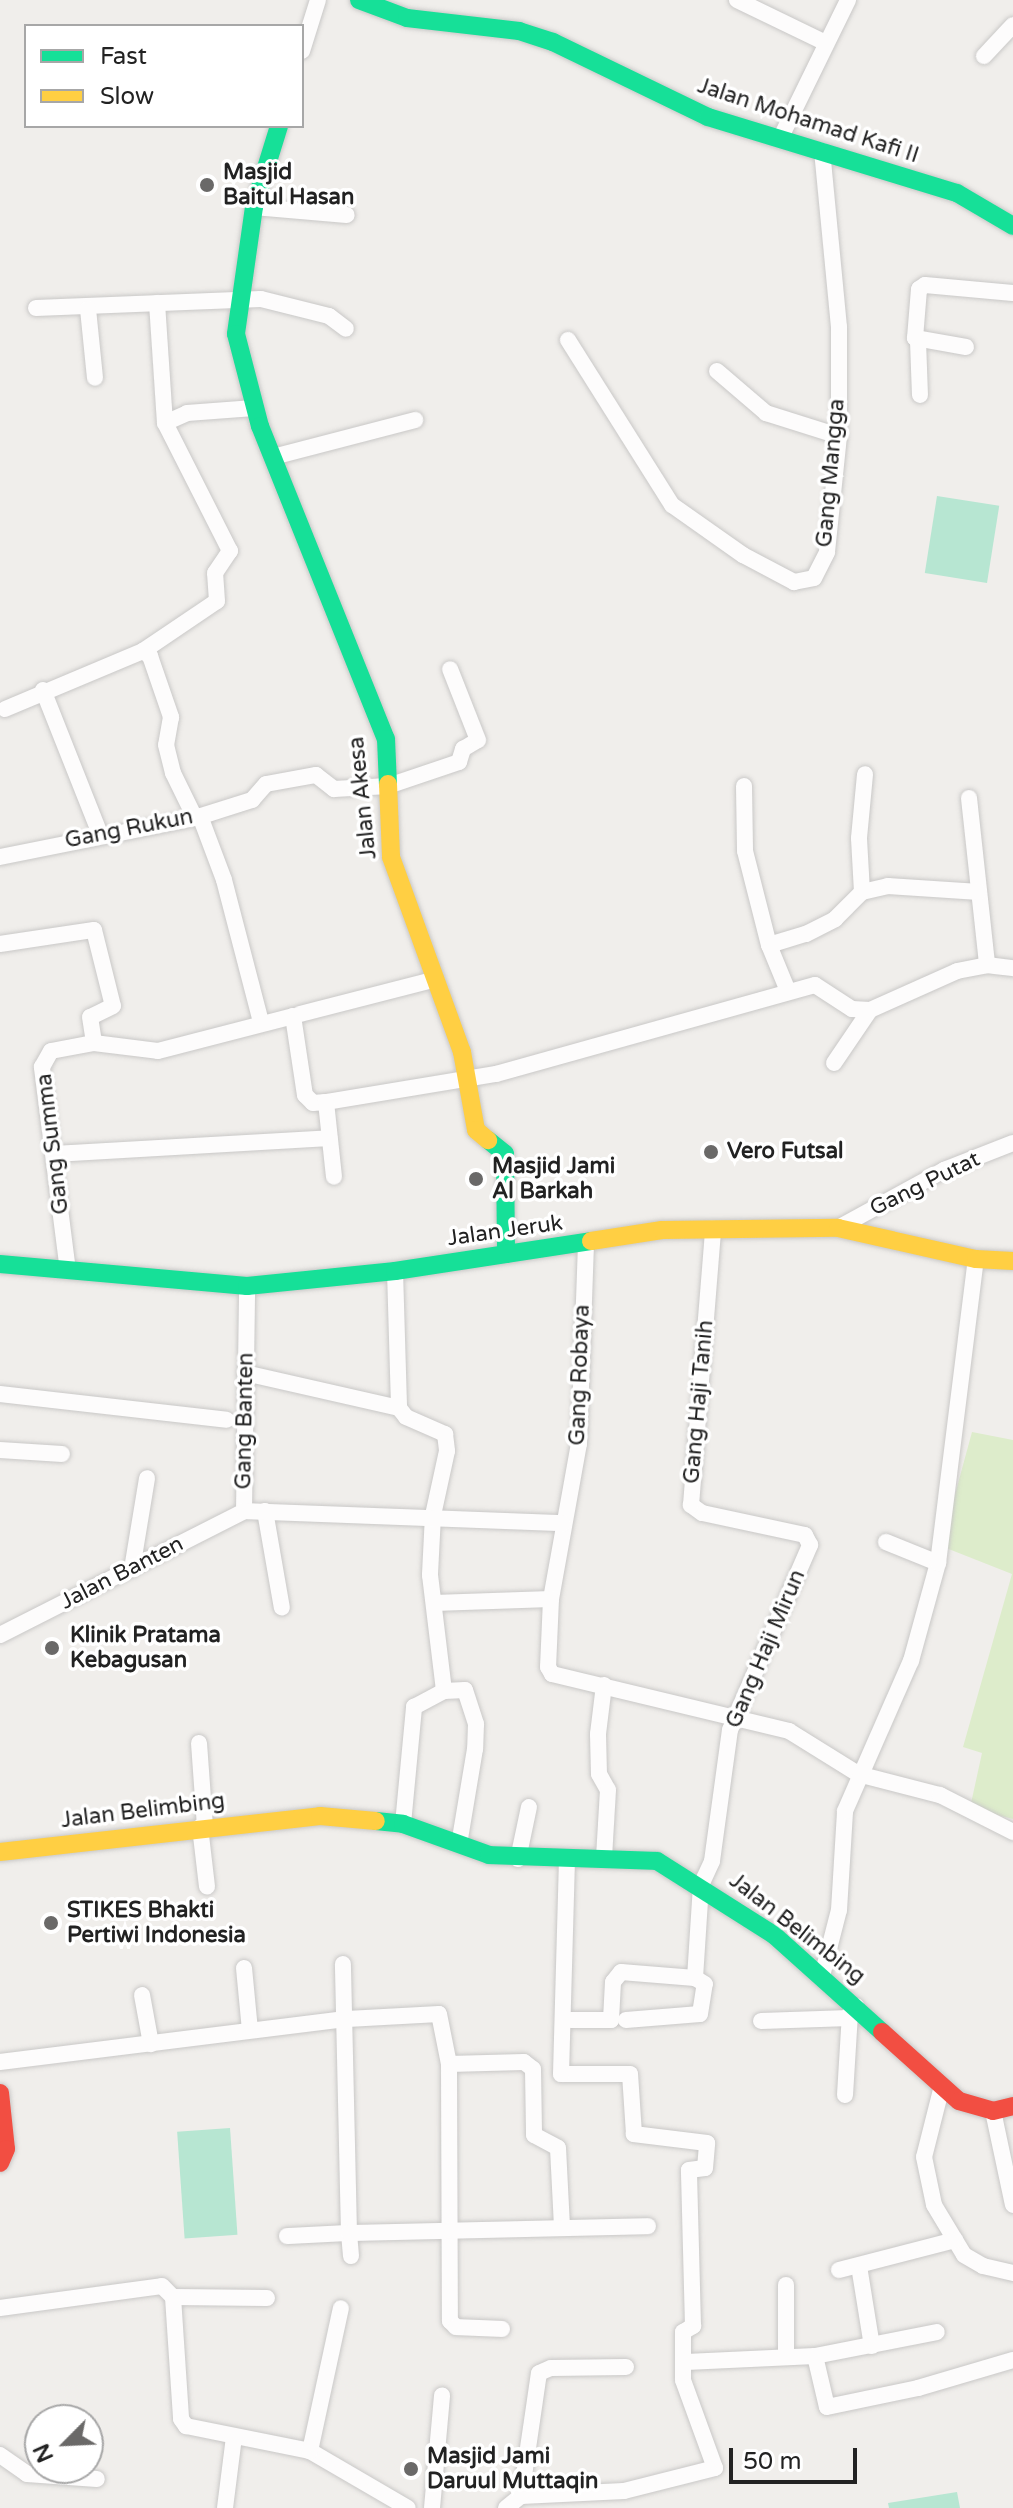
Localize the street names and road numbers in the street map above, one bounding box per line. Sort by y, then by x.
street label: Jalan Mohamad Kafi II [694,73,922,169]
street label: Gang Mangga [811,398,851,548]
street label: Jalan Akesa [343,735,383,861]
street label: Gang Rukun [63,804,195,854]
street label: Gang Summa [31,1072,75,1216]
street label: Gang Putat [866,1146,984,1222]
street label: Jalan Jeruk [446,1210,564,1252]
street label: Gang Robaya [564,1304,596,1446]
street label: Gang Haji Tanih [679,1319,719,1485]
street label: Gang Banten [231,1352,259,1490]
street label: Jalan Banten [56,1531,188,1615]
street label: Gang Haji Mirun [721,1566,811,1732]
street label: Jalan Belimbing [60,1788,226,1834]
street label: Jalan Belimbing [724,1868,870,1990]

